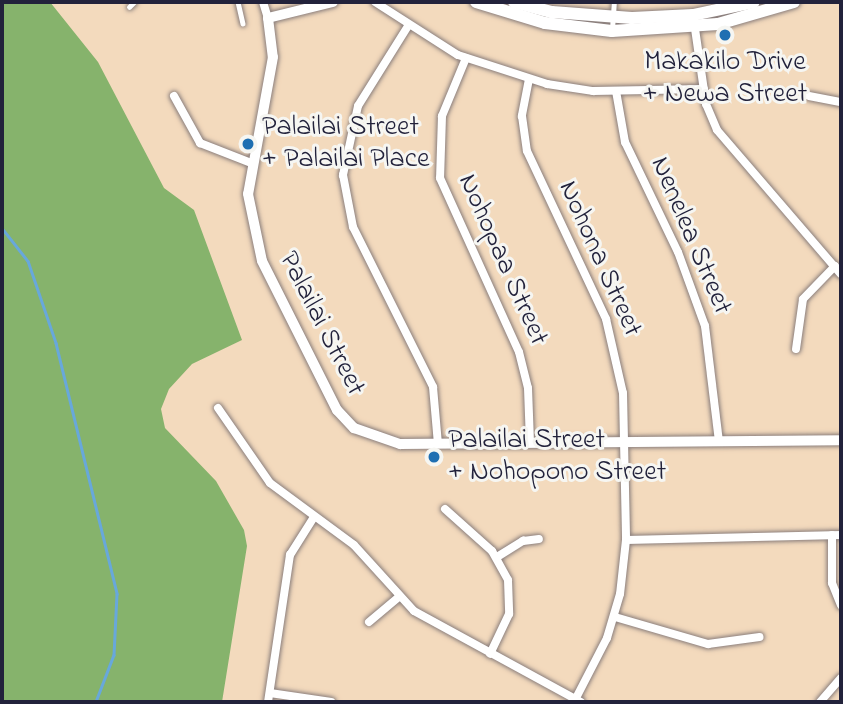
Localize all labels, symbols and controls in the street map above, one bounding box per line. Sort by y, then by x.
marker: Makakilo Drive + Newa Street [717,27,733,43]
place label: Makakilo Drive + Newa Street [643,46,807,112]
place label: Palailai Street + Palailai Place [262,111,430,177]
marker: Palailai Street + Palailai Place [240,136,256,152]
street label: Nenelea Street [642,152,738,320]
street label: Nohopaa Street [449,169,555,351]
street label: Nohona Street [550,176,648,342]
street label: Palailai Street [270,246,372,402]
place label: Palailai Street + Nohopono Street [448,424,666,490]
marker: Palailai Street + Nohopono Street [426,449,442,465]

